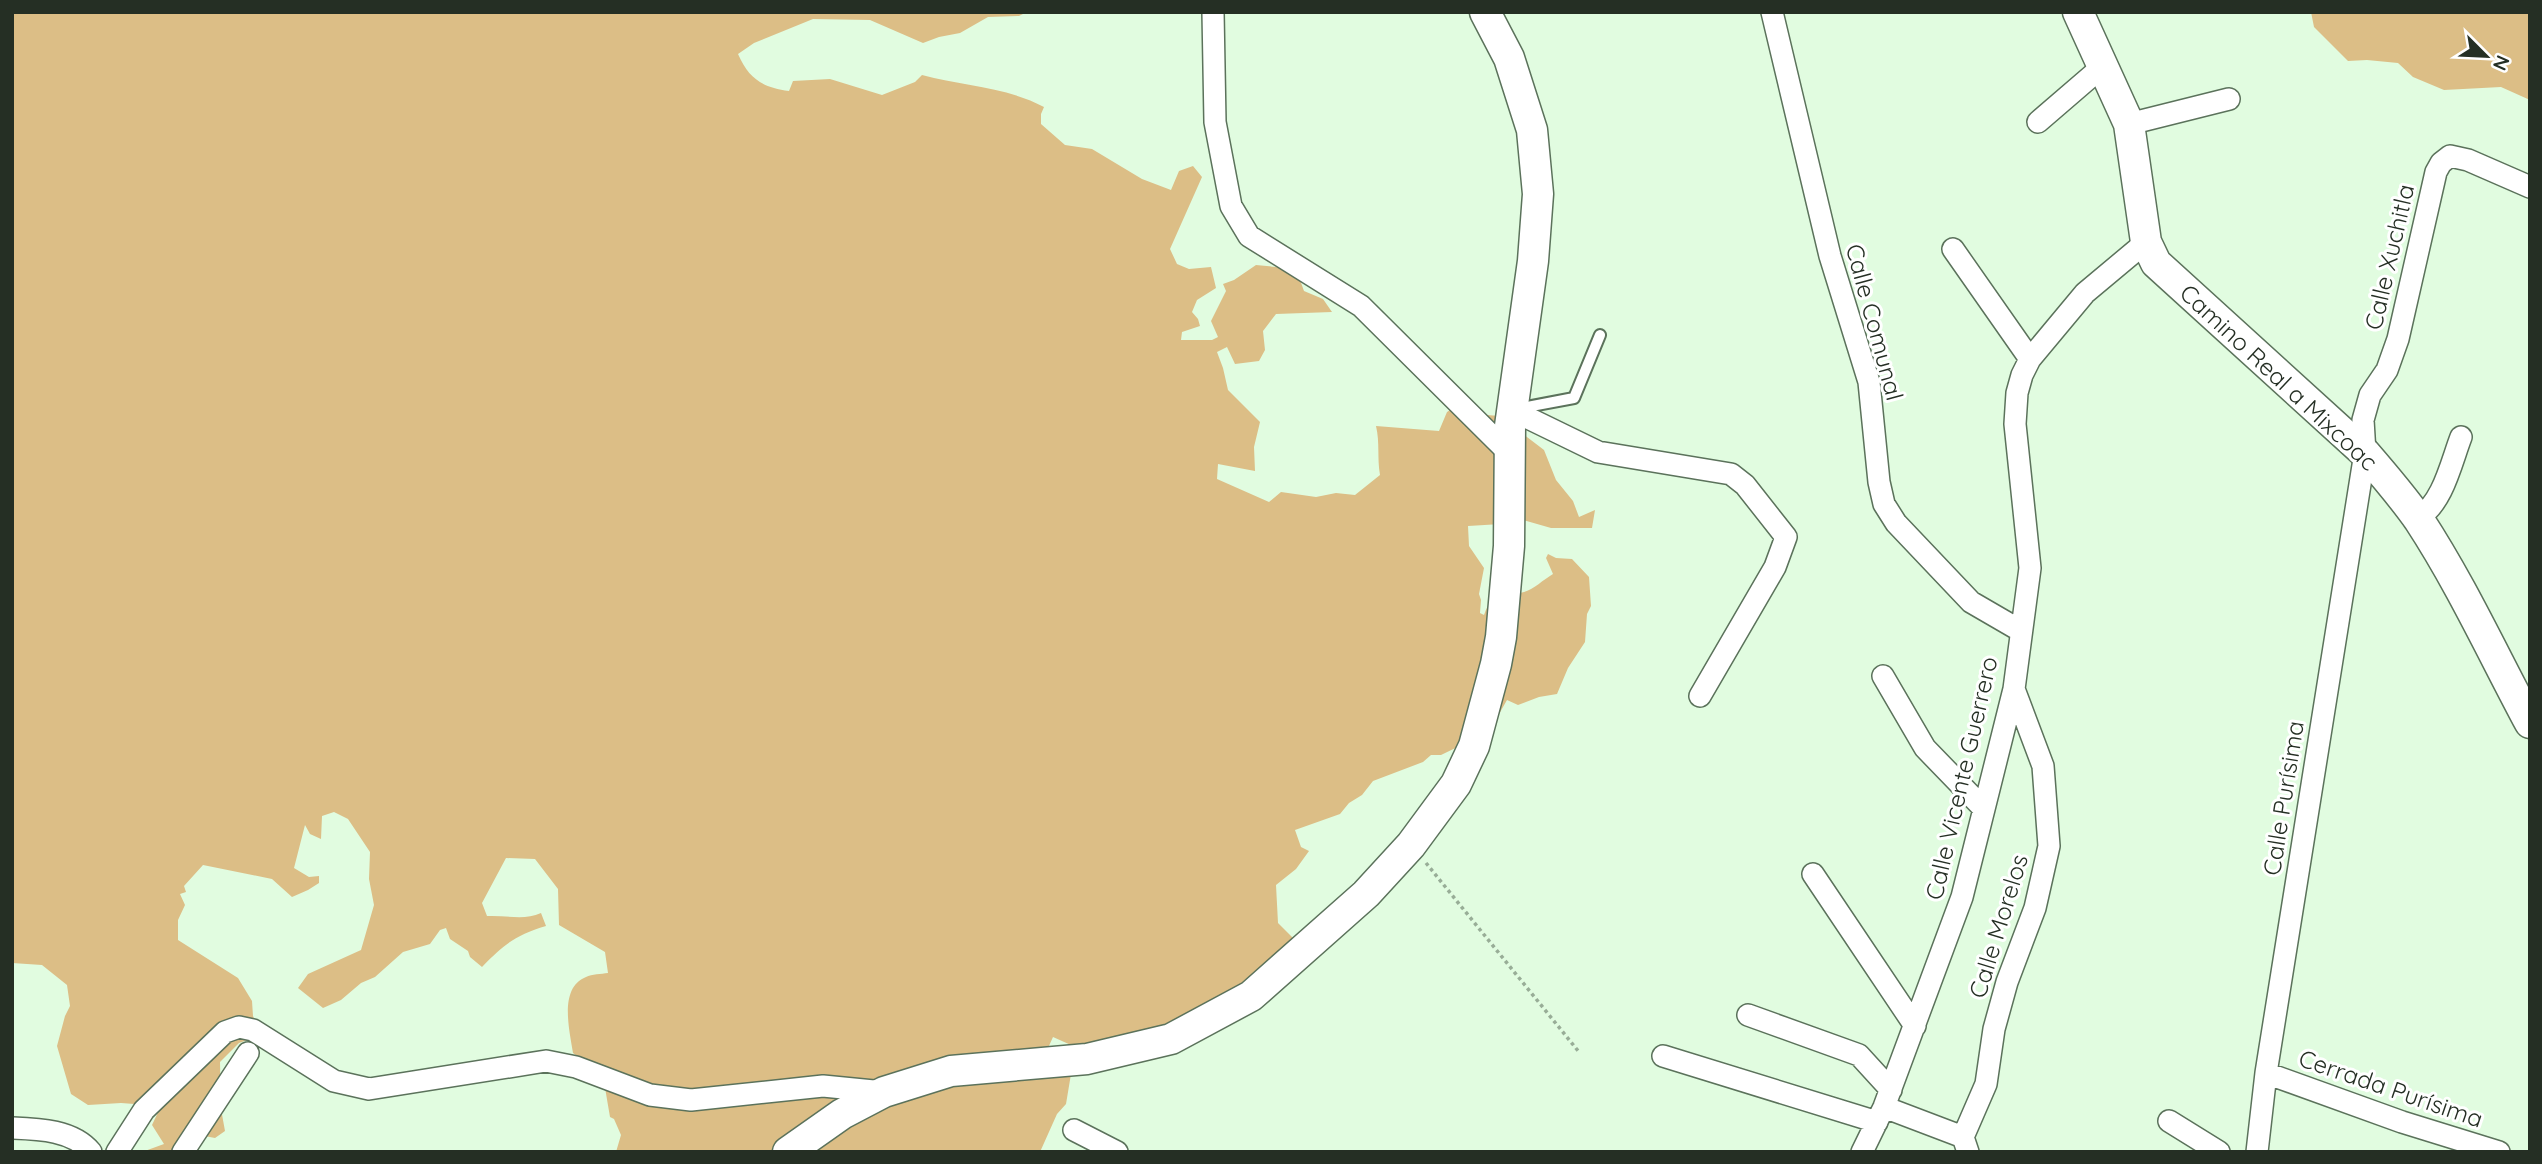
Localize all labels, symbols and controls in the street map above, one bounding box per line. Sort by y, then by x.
north arrow [2451,21,2521,91]
text: N [2488,52,2515,74]
street label: Calle Xuchitla [2358,181,2420,333]
street label: Calle Comunal [1840,240,1910,404]
street label: Camino Real a Mixcoac [2174,277,2384,477]
street label: Calle Vicente Guerrero [1918,653,2004,903]
street label: Calle Purísima [2256,719,2310,877]
street label: Calle Morelos [1962,850,2034,1002]
street label: Cerrada Purísima [2295,1042,2487,1134]

